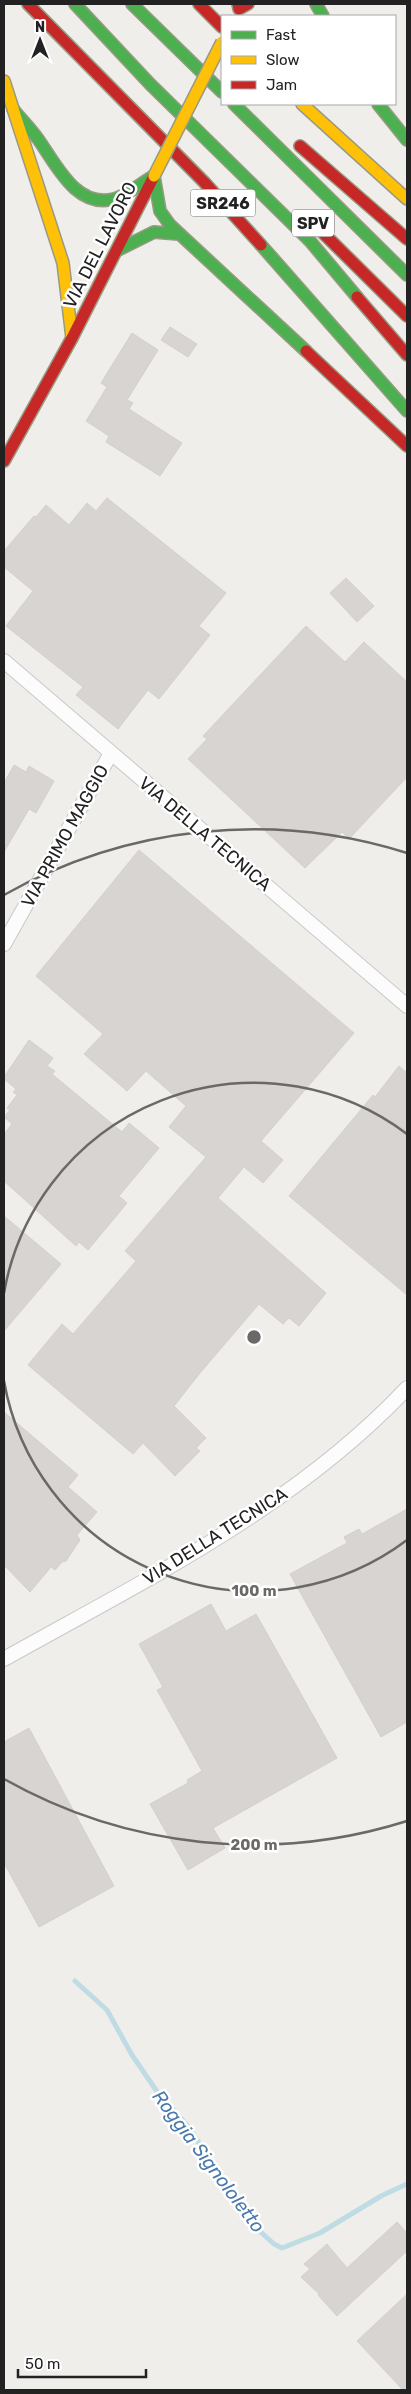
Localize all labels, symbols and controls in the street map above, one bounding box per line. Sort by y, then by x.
north arrow [15,15,65,65]
legend [221,15,396,105]
text: N [35,19,45,36]
text: Fast [266,26,296,44]
text: Slow [266,51,299,69]
text: Jam [266,76,297,94]
street label: VIA DEL LAVORO [59,178,141,312]
road number: SR246 [190,190,256,217]
road number: SPV [292,210,334,237]
street label: VIA PRIMO MAGGIO [17,761,113,911]
street label: VIA DELLA TECNICA [134,772,276,896]
centre of rings [245,1328,263,1346]
street label: VIA DELLA TECNICA [139,1483,291,1589]
text: 100 m [232,1582,276,1600]
text: 200 m [230,1836,278,1854]
water label: Roggia Signololetto [148,2085,270,2237]
scale bar [18,2346,145,2378]
text: 50 m [25,2355,60,2373]

